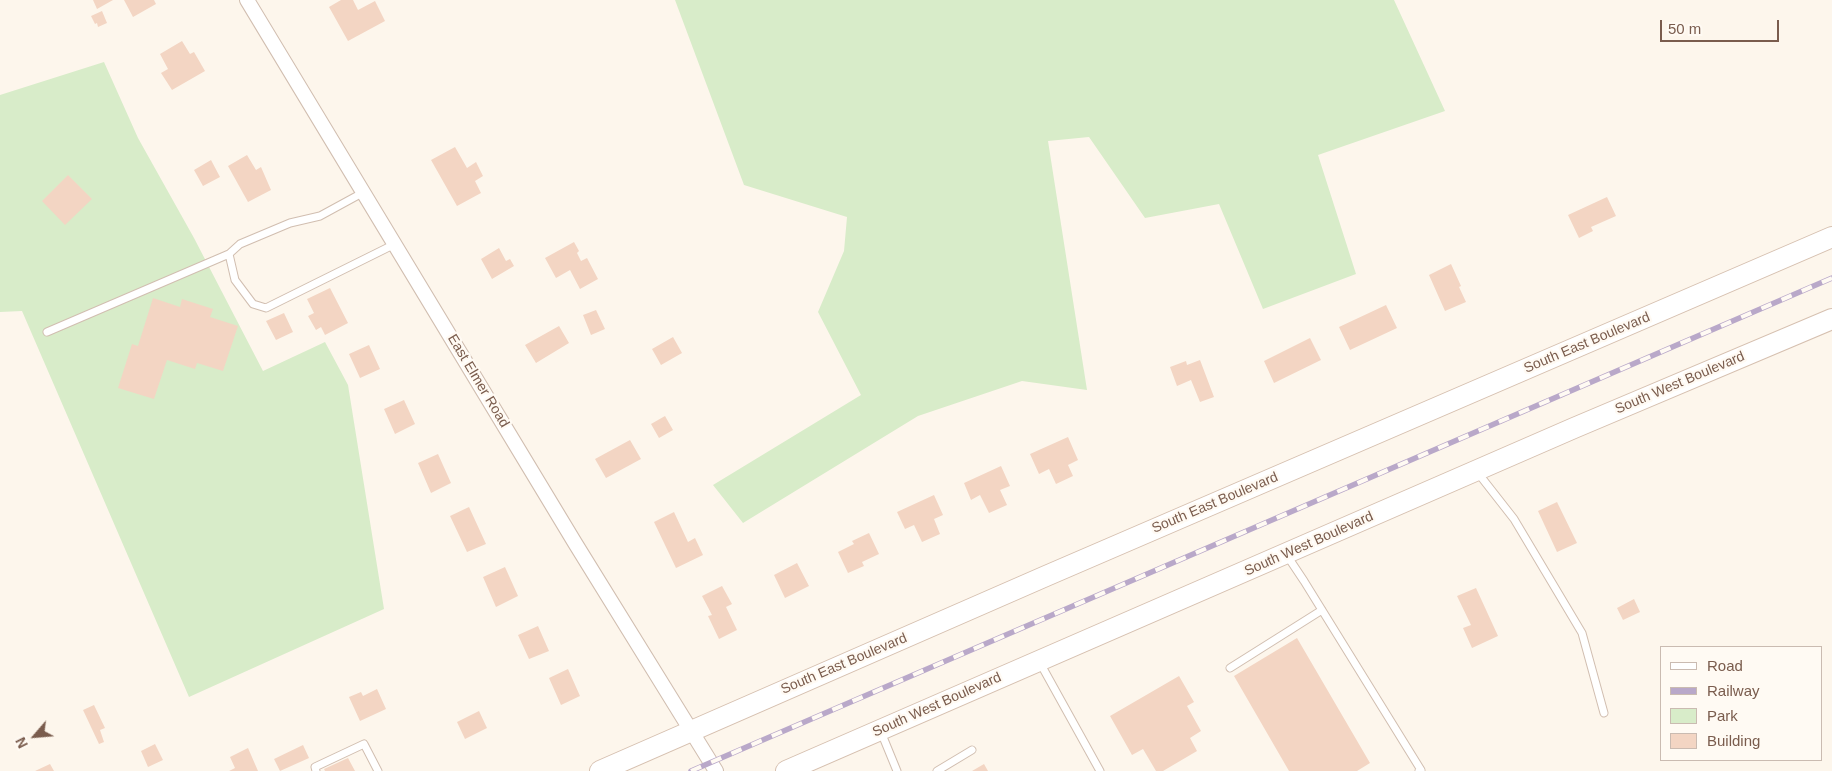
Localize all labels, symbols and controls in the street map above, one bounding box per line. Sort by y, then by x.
scale bar [1662,10,1781,42]
text: 50 m [1668,20,1701,37]
street label: South East Boulevard [1521,309,1653,377]
street label: East Elmer Road [444,331,512,431]
street label: South West Boulevard [1613,348,1747,418]
street label: South East Boulevard [1149,469,1281,537]
street label: South West Boulevard [1242,508,1376,580]
street label: South East Boulevard [778,630,910,698]
legend [1660,646,1822,761]
text: Road [1707,657,1743,674]
street label: South West Boulevard [870,669,1004,741]
text: Railway [1707,682,1760,699]
text: Park [1707,707,1738,724]
north arrow [10,711,60,761]
text: Building [1707,732,1760,749]
text: N [12,735,31,751]

